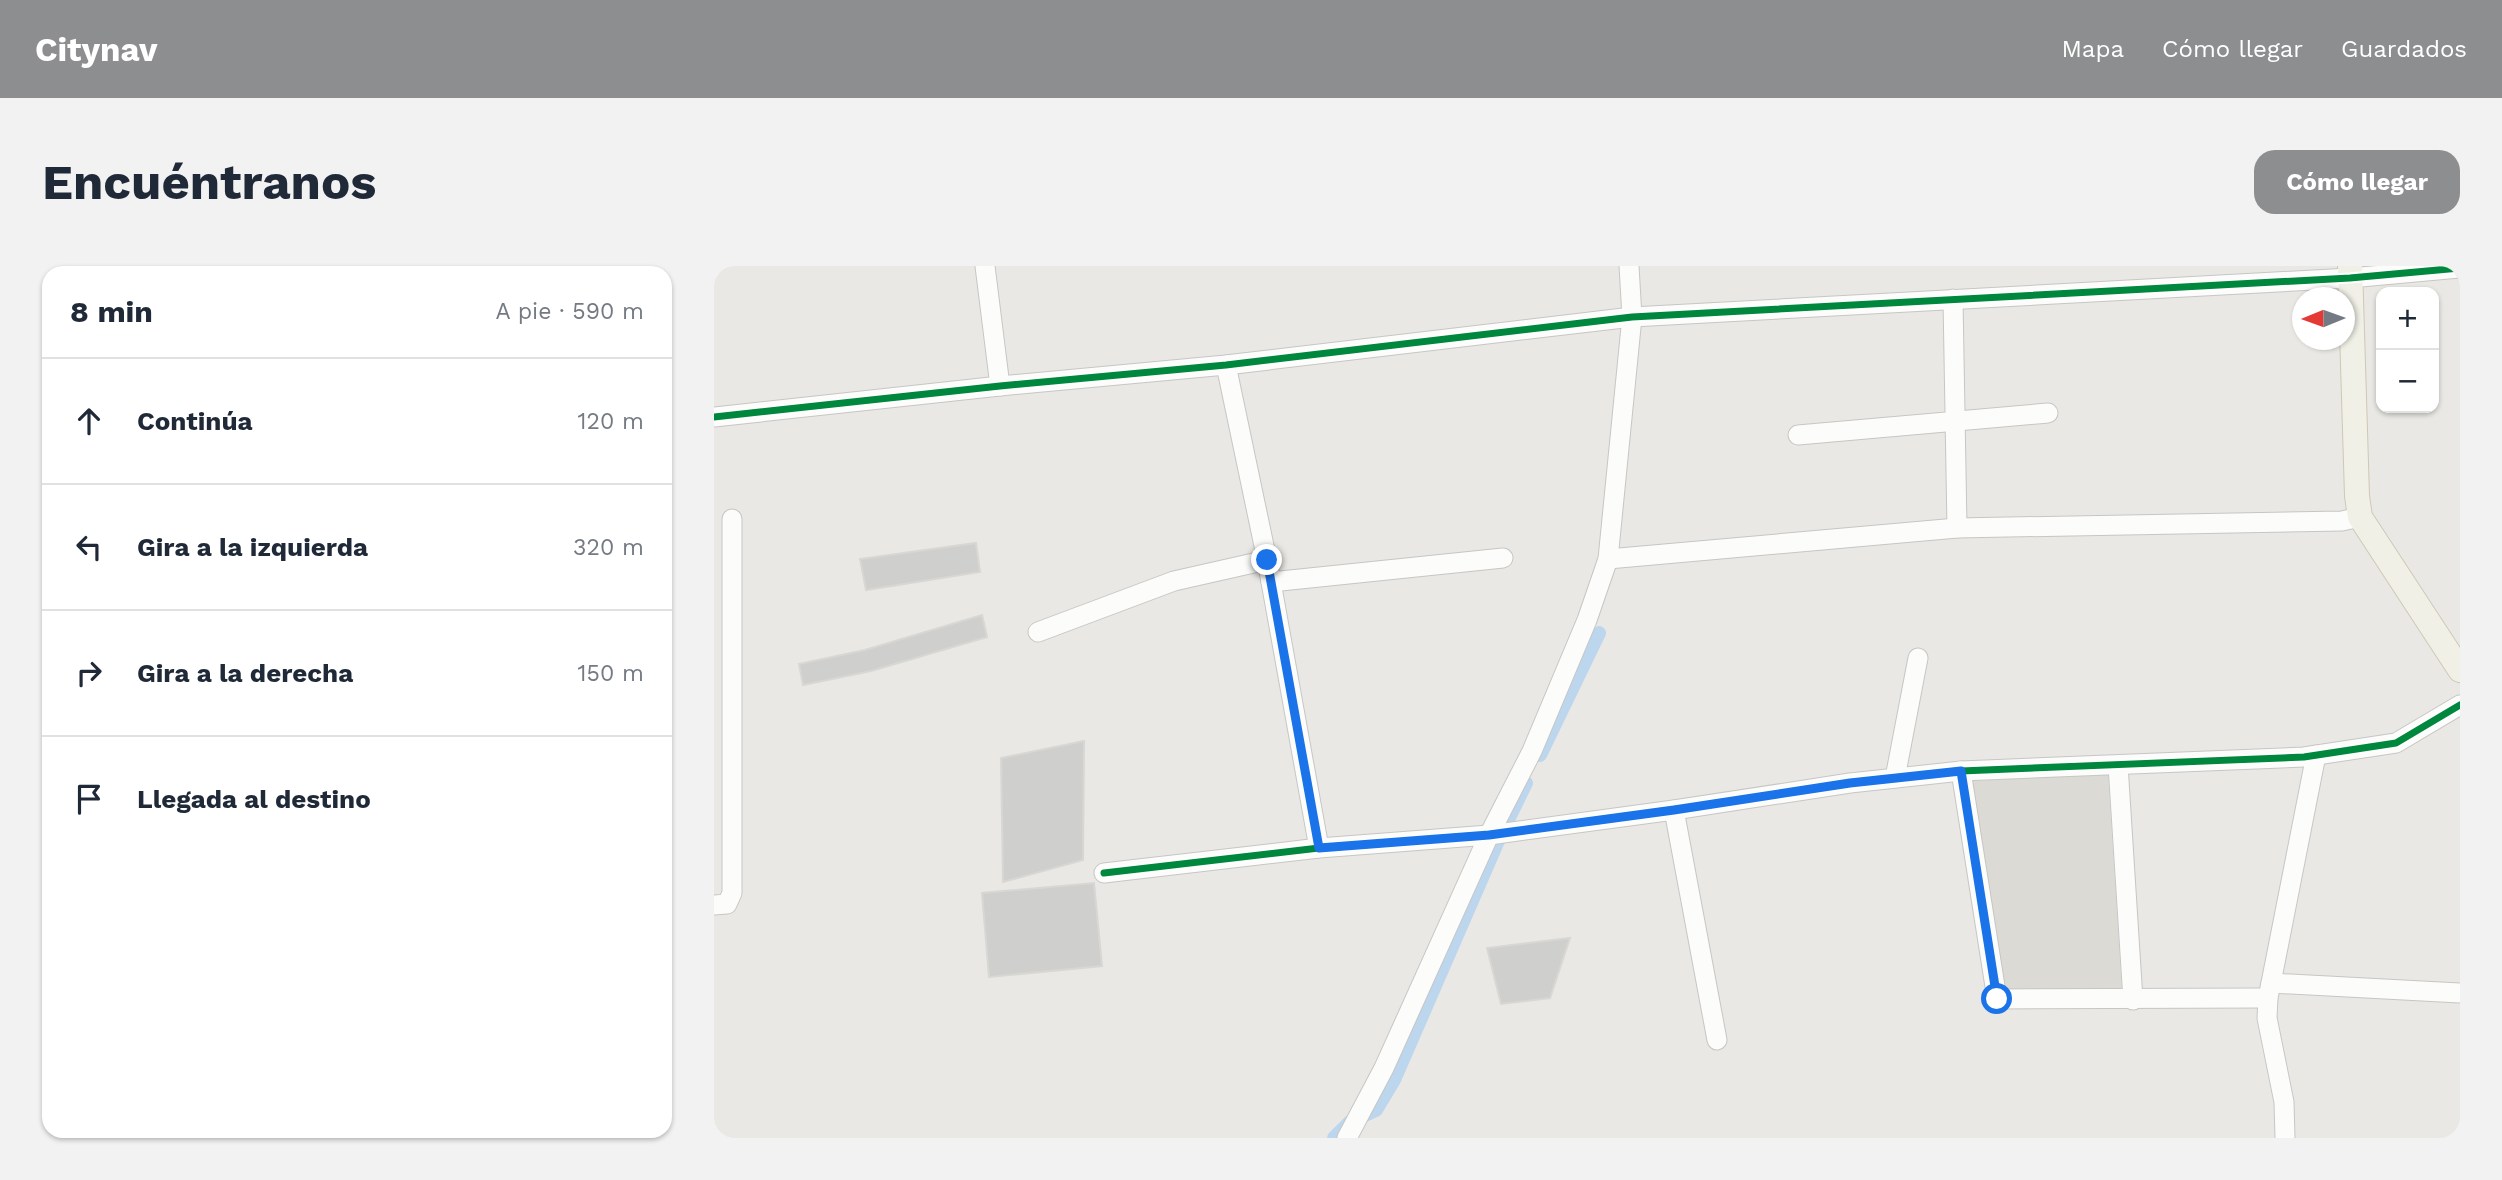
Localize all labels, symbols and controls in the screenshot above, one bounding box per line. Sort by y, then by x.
text: Citynav [35,30,157,69]
text: Mapa [2062,35,2124,63]
text: Cómo llegar [2162,35,2303,63]
text: Guardados [2341,35,2467,63]
button: Cómo llegar [2254,150,2460,214]
text: Encuéntranos [42,153,376,211]
north arrow [2292,287,2355,350]
map controls [2376,287,2439,413]
button: + [2376,287,2439,350]
text: 8 min [70,294,153,329]
text: A pie · 590 m [496,298,644,325]
button: − [2376,350,2439,413]
icon: ahead [70,402,108,440]
text: Continúa [137,406,253,436]
text: 120 m [578,408,644,435]
icon: left [70,528,108,566]
text: Gira a la izquierda [137,532,368,562]
text: 320 m [573,534,644,561]
route end [1251,544,1282,575]
icon: right [70,654,108,692]
text: Gira a la derecha [137,658,353,688]
text: 150 m [578,660,644,687]
icon: arrive [70,780,108,818]
text: Llegada al destino [137,784,371,814]
route start [1981,983,2012,1014]

